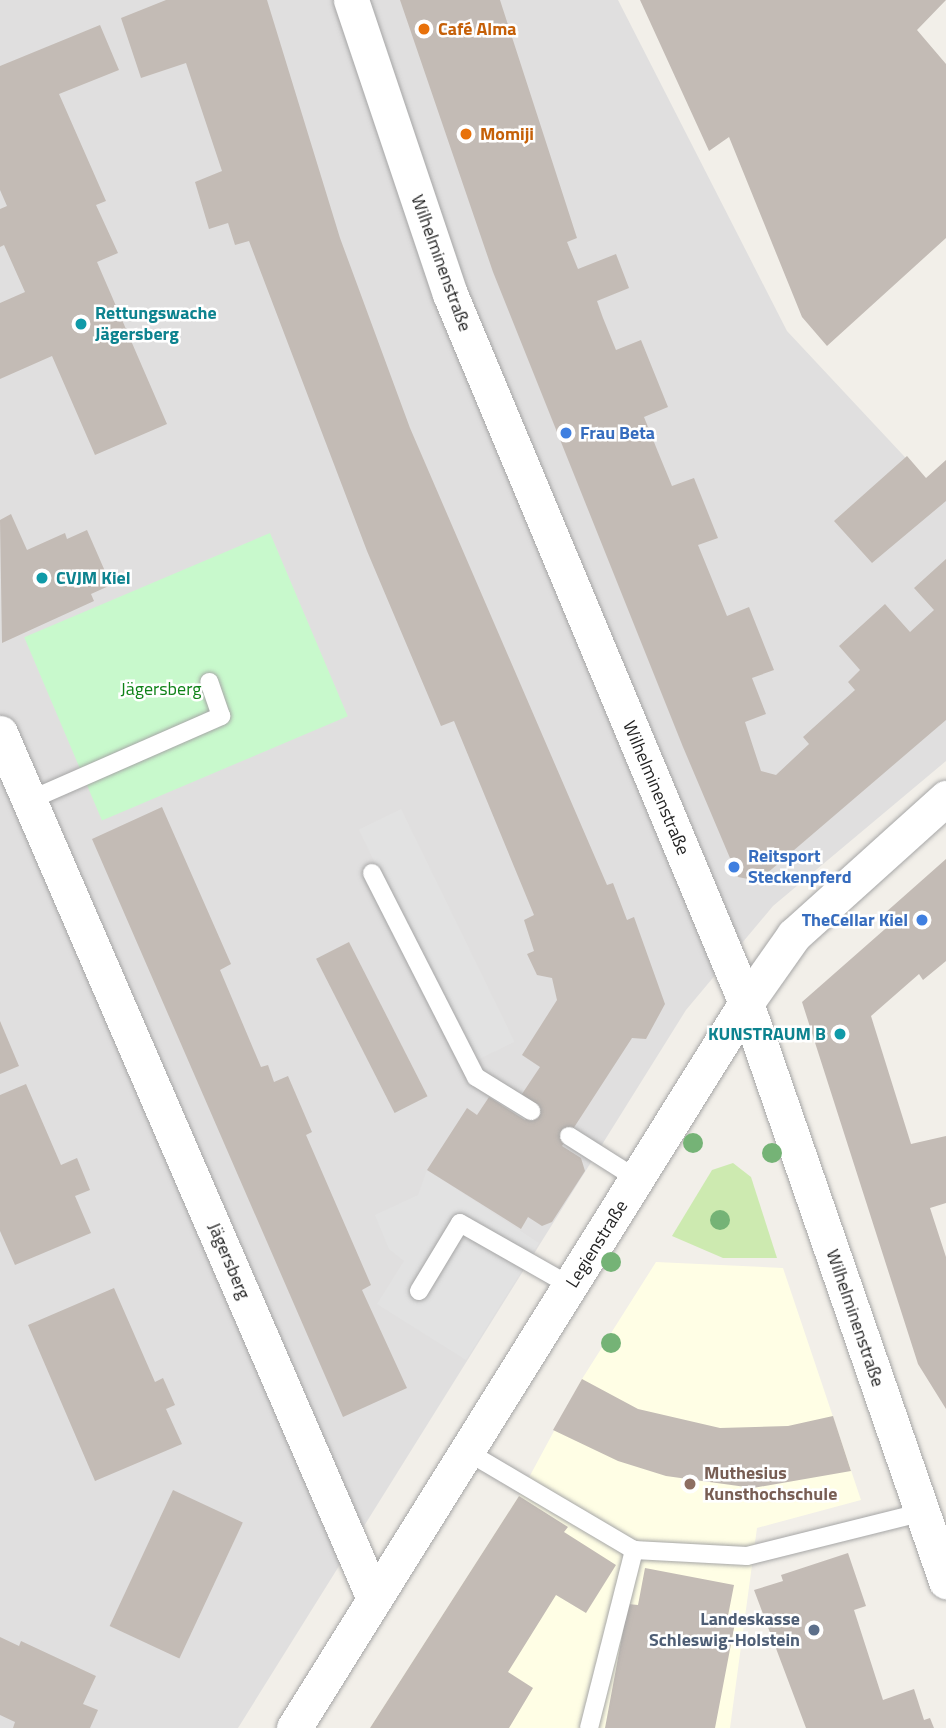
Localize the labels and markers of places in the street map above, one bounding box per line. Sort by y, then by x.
place label: Café Alma [438,18,516,40]
marker: Café Alma [416,21,432,37]
place label: Momiji [480,123,534,145]
marker: Momiji [458,126,474,142]
place label: Rettungswache Jägersberg [95,303,217,346]
marker: Rettungswache Jägersberg [73,316,89,332]
place label: Frau Beta [580,422,655,444]
marker: Frau Beta [558,425,574,441]
place label: CVJM Kiel [56,567,131,589]
marker: CVJM Kiel [34,570,50,586]
place label: Reitsport Steckenpferd [748,846,852,888]
marker: Reitsport Steckenpferd [726,859,742,875]
place label: TheCellar Kiel [802,909,908,931]
marker: TheCellar Kiel [914,912,930,928]
place label: KUNSTRAUM B [708,1023,826,1045]
marker: KUNSTRAUM B [832,1026,848,1042]
place label: Muthesius Kunsthochschule [704,1463,837,1506]
marker: Muthesius Kunsthochschule [682,1476,698,1492]
place label: Landeskasse Schleswig-Holstein [649,1609,800,1652]
marker: Landeskasse Schleswig-Holstein [806,1622,822,1638]

